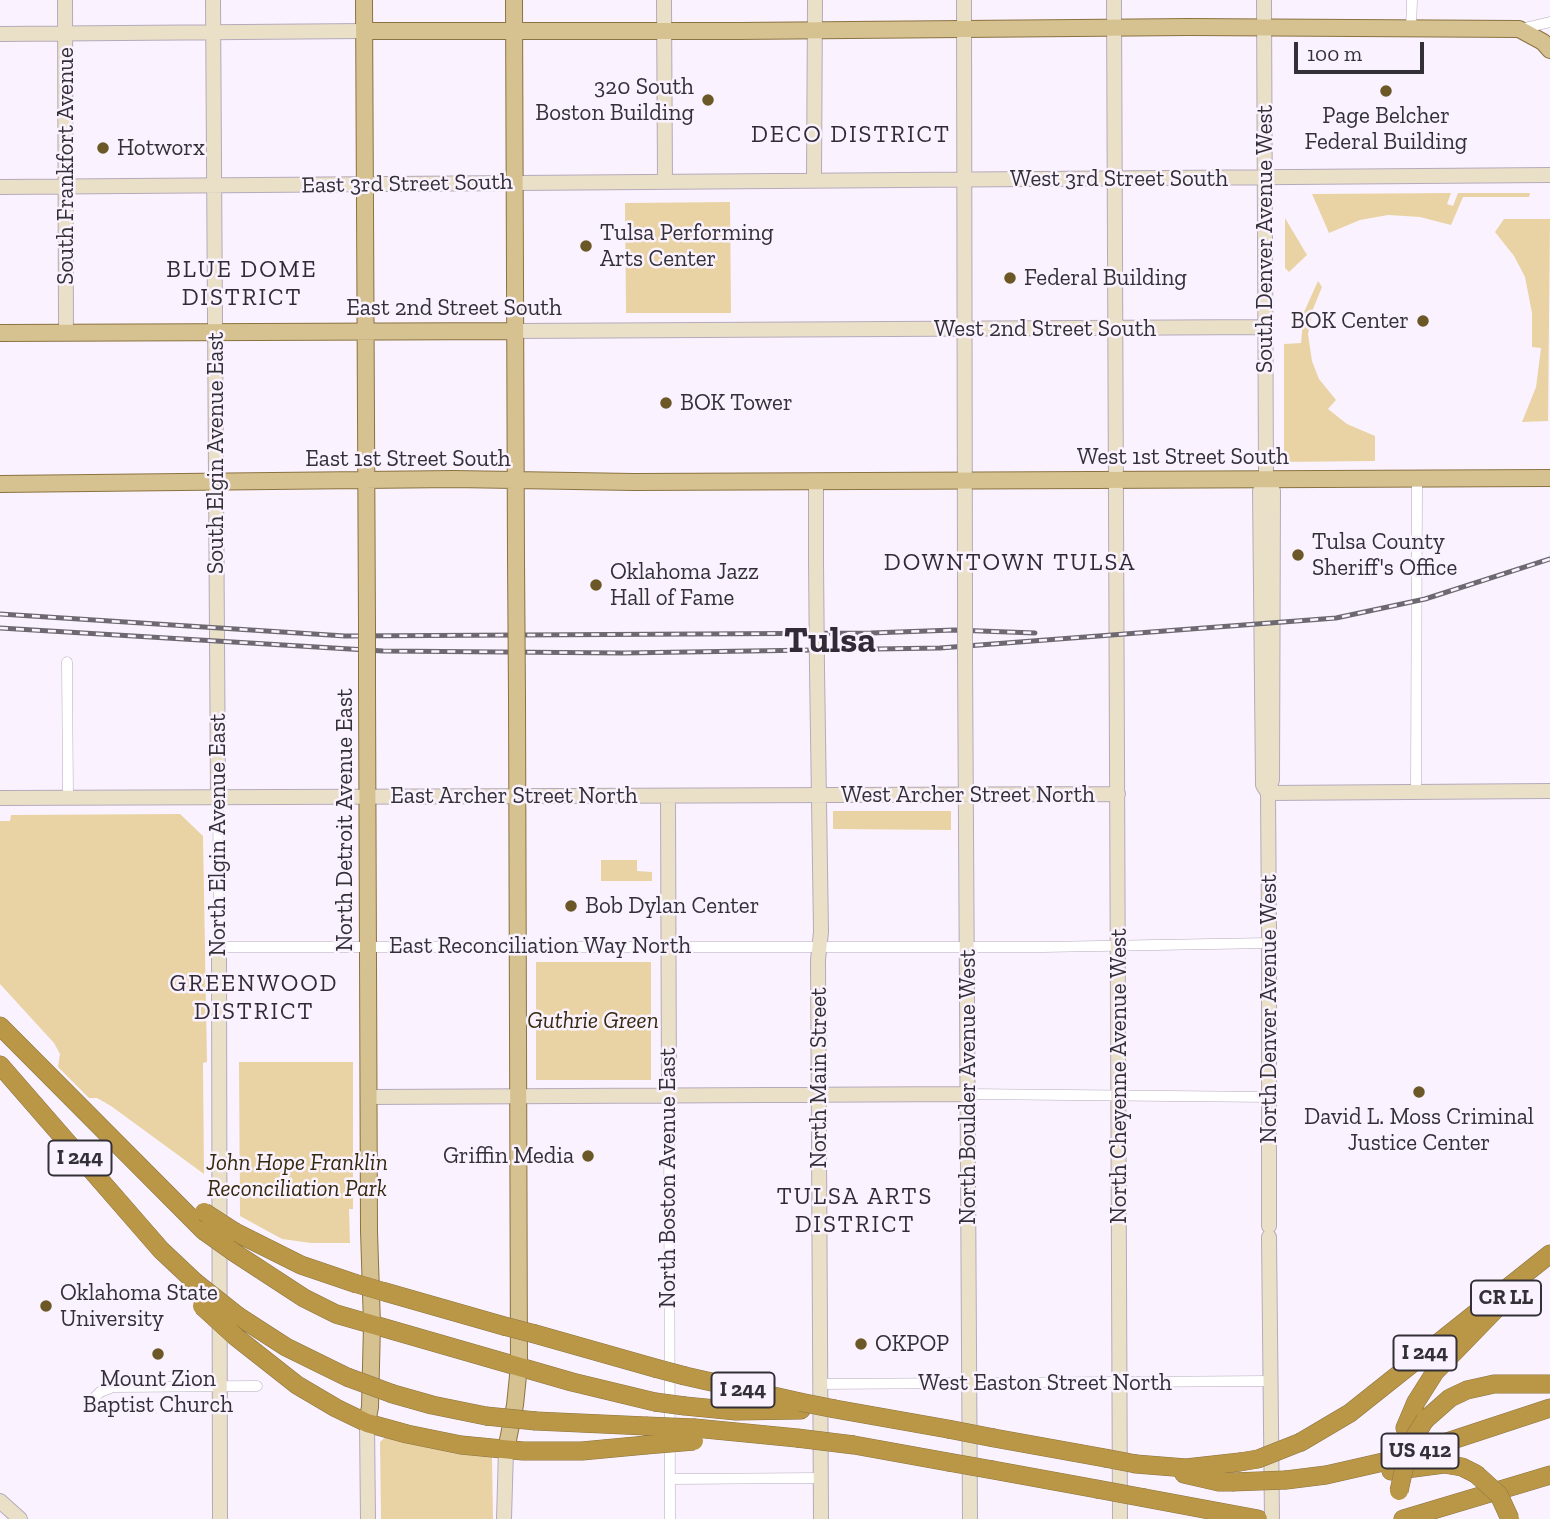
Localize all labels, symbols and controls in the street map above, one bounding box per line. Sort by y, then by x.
scale bar [1298,28,1428,72]
text: 100 m [1307,41,1362,66]
street label: South Frankfort Avenue [52,47,80,285]
place label: 320 South Boston Building [535,73,694,127]
marker: Page Belcher Federal Building [1378,83,1394,99]
marker: 320 South Boston Building [700,92,716,108]
place label: Page Belcher Federal Building [1305,102,1467,156]
street label: South Denver Avenue West [1251,105,1279,373]
district label: DECO DISTRICT [753,121,949,149]
place label: Hotworx [117,134,205,162]
marker: Hotworx [95,140,111,156]
street label: West 3rd Street South [1010,165,1228,193]
street label: East 3rd Street South [301,168,513,200]
place label: Tulsa Performing Arts Center [600,219,774,273]
marker: Tulsa Performing Arts Center [578,238,594,254]
district label: BLUE DOME DISTRICT [167,256,317,312]
place label: Federal Building [1024,264,1187,292]
marker: Federal Building [1002,270,1018,286]
street label: East 2nd Street South [346,294,562,322]
place label: BOK Center [1291,307,1409,335]
marker: BOK Center [1415,313,1431,329]
street label: West 2nd Street South [934,315,1156,343]
street label: South Elgin Avenue East [202,332,230,574]
place label: BOK Tower [680,389,793,417]
marker: BOK Tower [658,395,674,411]
street label: West 1st Street South [1077,443,1289,471]
street label: East 1st Street South [305,445,511,473]
place label: Tulsa County Sheriff's Office [1312,528,1457,582]
marker: Tulsa County Sheriff's Office [1290,547,1306,563]
district label: DOWNTOWN TULSA [885,549,1135,577]
place label: Oklahoma Jazz Hall of Fame [610,558,759,612]
marker: Oklahoma Jazz Hall of Fame [588,577,604,593]
district label: Tulsa [784,619,876,663]
street label: North Detroit Avenue East [331,688,359,952]
street label: North Elgin Avenue East [204,714,232,956]
street label: West Archer Street North [841,781,1095,809]
street label: East Archer Street North [390,782,638,810]
street label: North Denver Avenue West [1255,874,1283,1144]
place label: Bob Dylan Center [585,892,759,920]
marker: Bob Dylan Center [563,898,579,914]
street label: North Cheyenne Avenue West [1105,928,1133,1224]
street label: East Reconciliation Way North [389,932,691,960]
street label: North Boulder Avenue West [954,949,982,1225]
district label: GREENWOOD DISTRICT [171,970,337,1026]
street label: North Main Street [805,987,833,1169]
park label: Guthrie Green [527,1007,659,1035]
street label: North Boston Avenue East [654,1048,682,1308]
marker: David L. Moss Criminal Justice Center [1411,1084,1427,1100]
place label: David L. Moss Criminal Justice Center [1304,1103,1534,1157]
road number: I 244 [48,1140,112,1176]
place label: Griffin Media [443,1142,574,1170]
marker: Griffin Media [580,1148,596,1164]
park label: John Hope Franklin Reconciliation Park [206,1149,388,1203]
district label: TULSA ARTS DISTRICT [778,1183,932,1239]
place label: Oklahoma State University [60,1279,218,1333]
road number: CR LL [1471,1280,1541,1316]
marker: Oklahoma State University [38,1298,54,1314]
place label: OKPOP [875,1330,949,1358]
marker: OKPOP [853,1336,869,1352]
road number: I 244 [1394,1336,1456,1370]
marker: Mount Zion Baptist Church [150,1346,166,1362]
place label: Mount Zion Baptist Church [83,1365,233,1419]
street label: West Easton Street North [918,1369,1172,1397]
road number: I 244 [712,1372,774,1408]
road number: US 412 [1382,1434,1458,1468]

